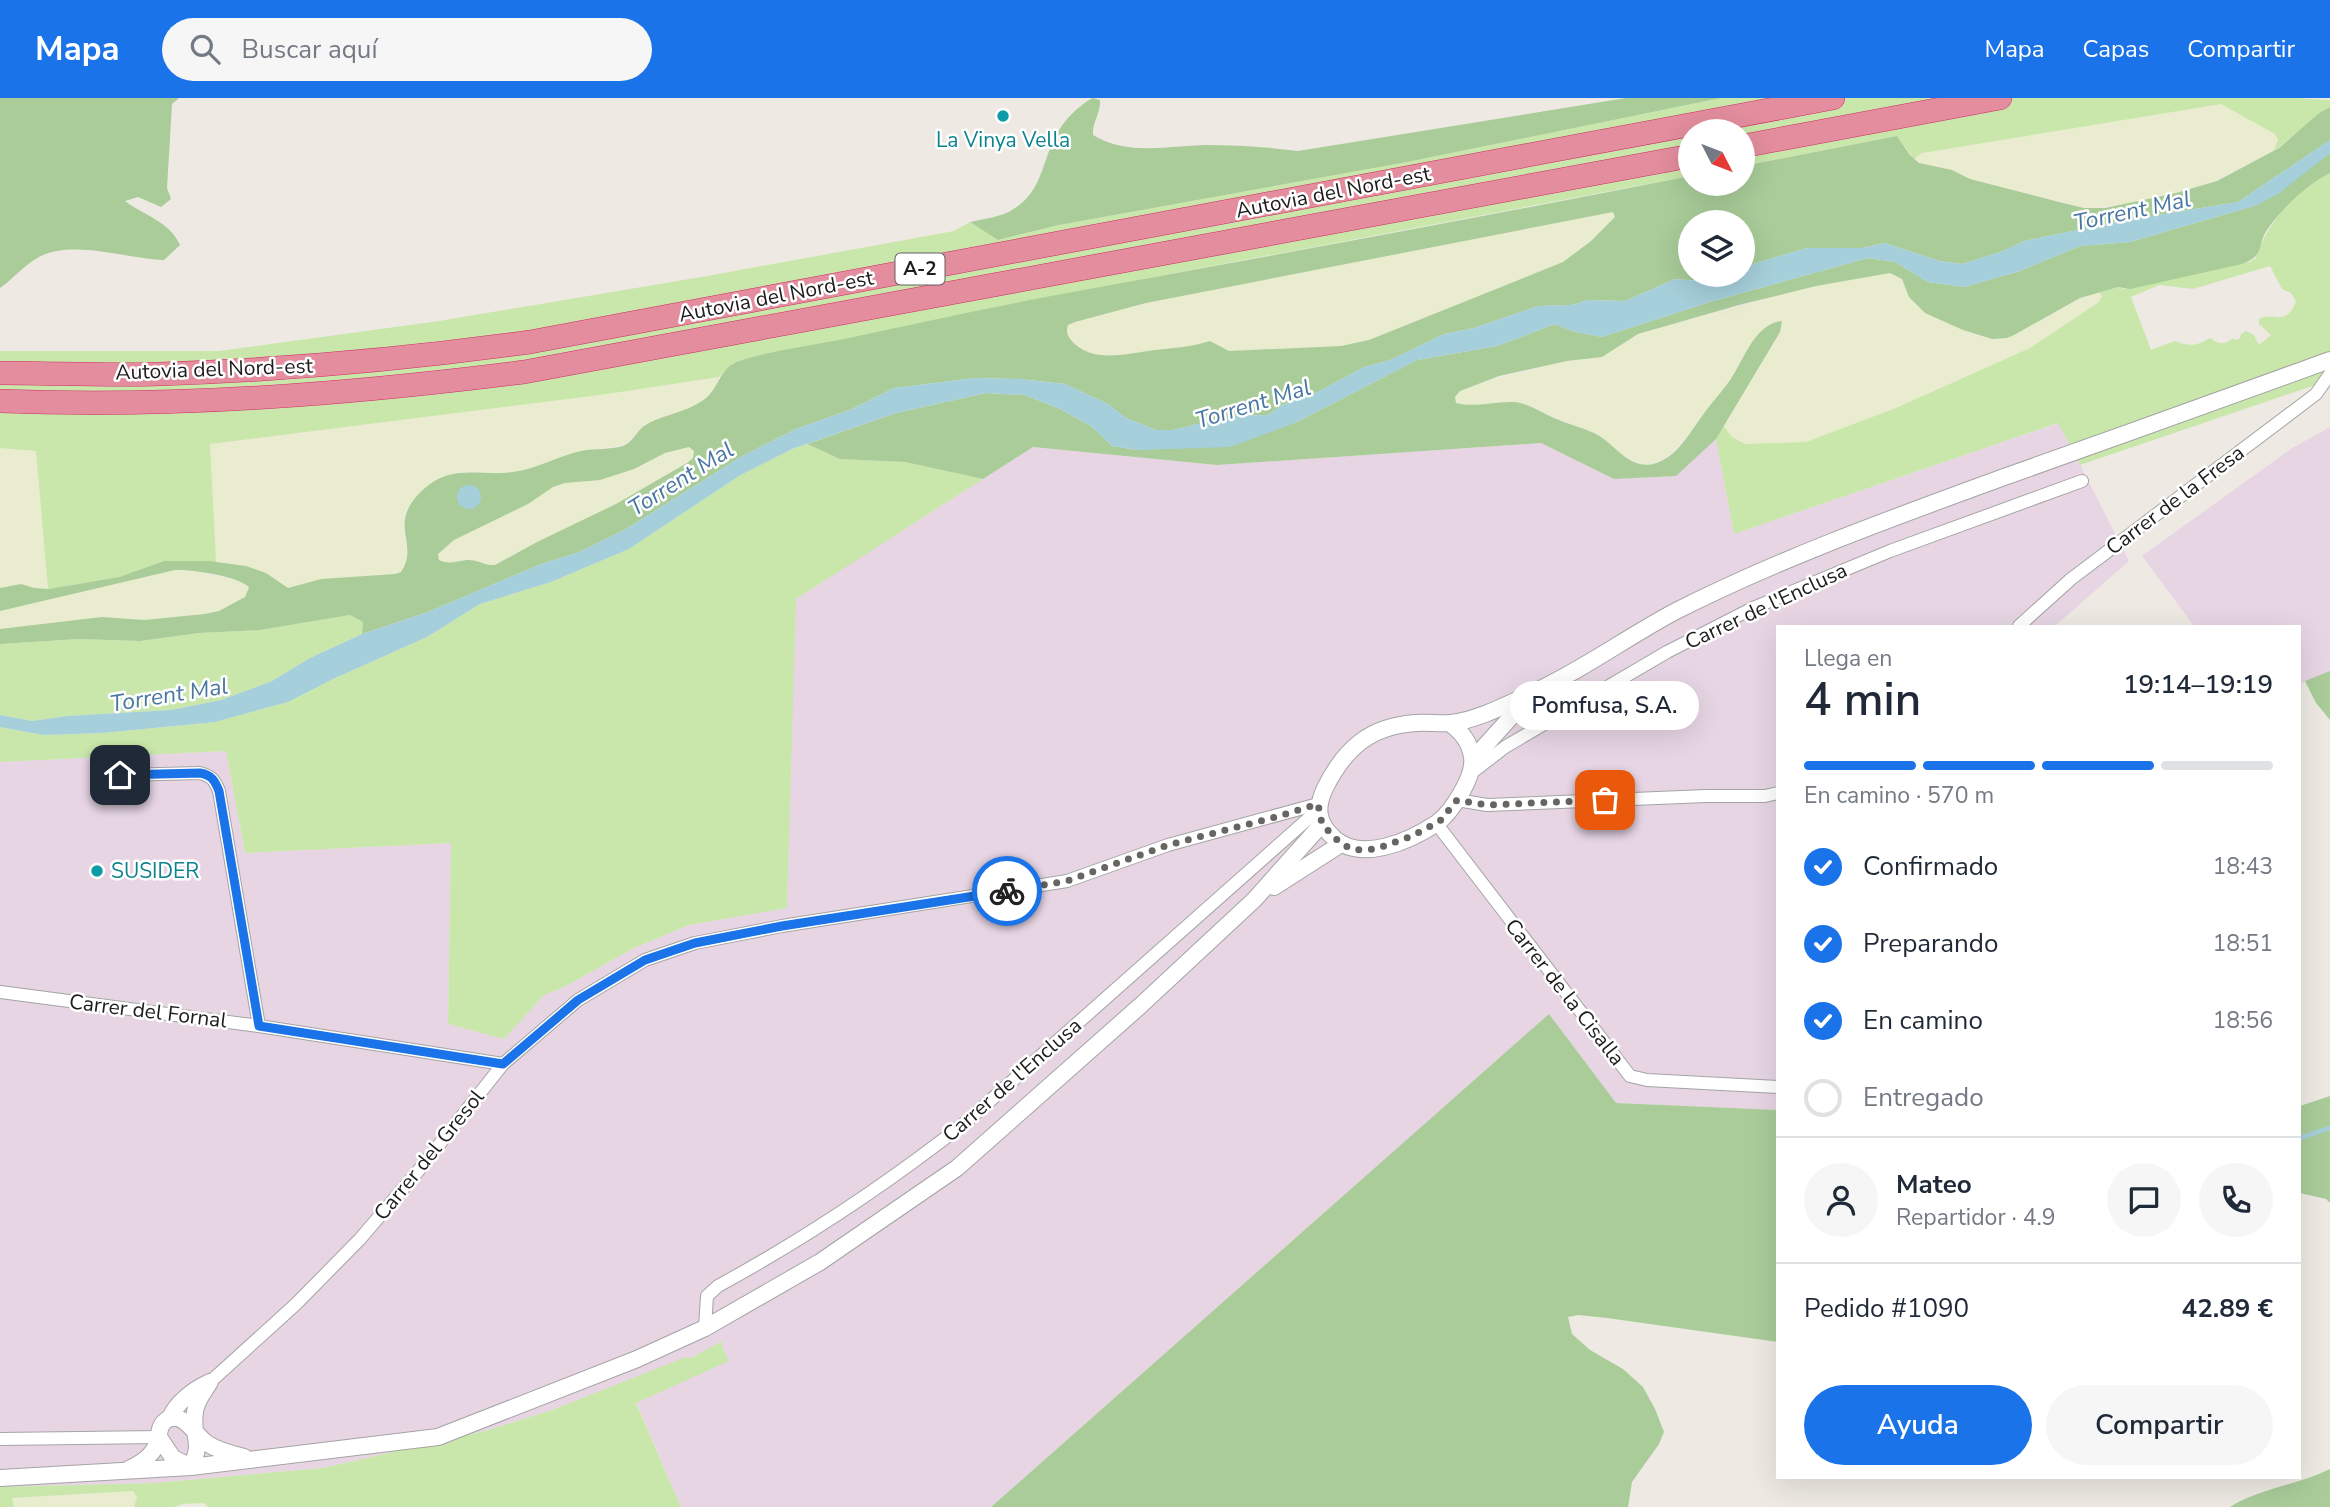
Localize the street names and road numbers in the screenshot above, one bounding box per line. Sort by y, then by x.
street label: Autovia del Nord-est [1233,159,1433,225]
road number: A-2 [895,253,944,284]
street label: Autovia del Nord-est [676,263,876,329]
street label: Autovia del Nord-est [115,352,314,386]
street label: Carrer de la Fresa [2100,439,2250,561]
street label: Carrer de l'Enclusa [1680,556,1852,656]
street label: Carrer de la Cisalla [1499,913,1631,1071]
street label: Carrer del Fornal [68,987,229,1035]
street label: Carrer de l'Enclusa [936,1012,1088,1148]
street label: Carrer del Gresol [368,1083,491,1226]

